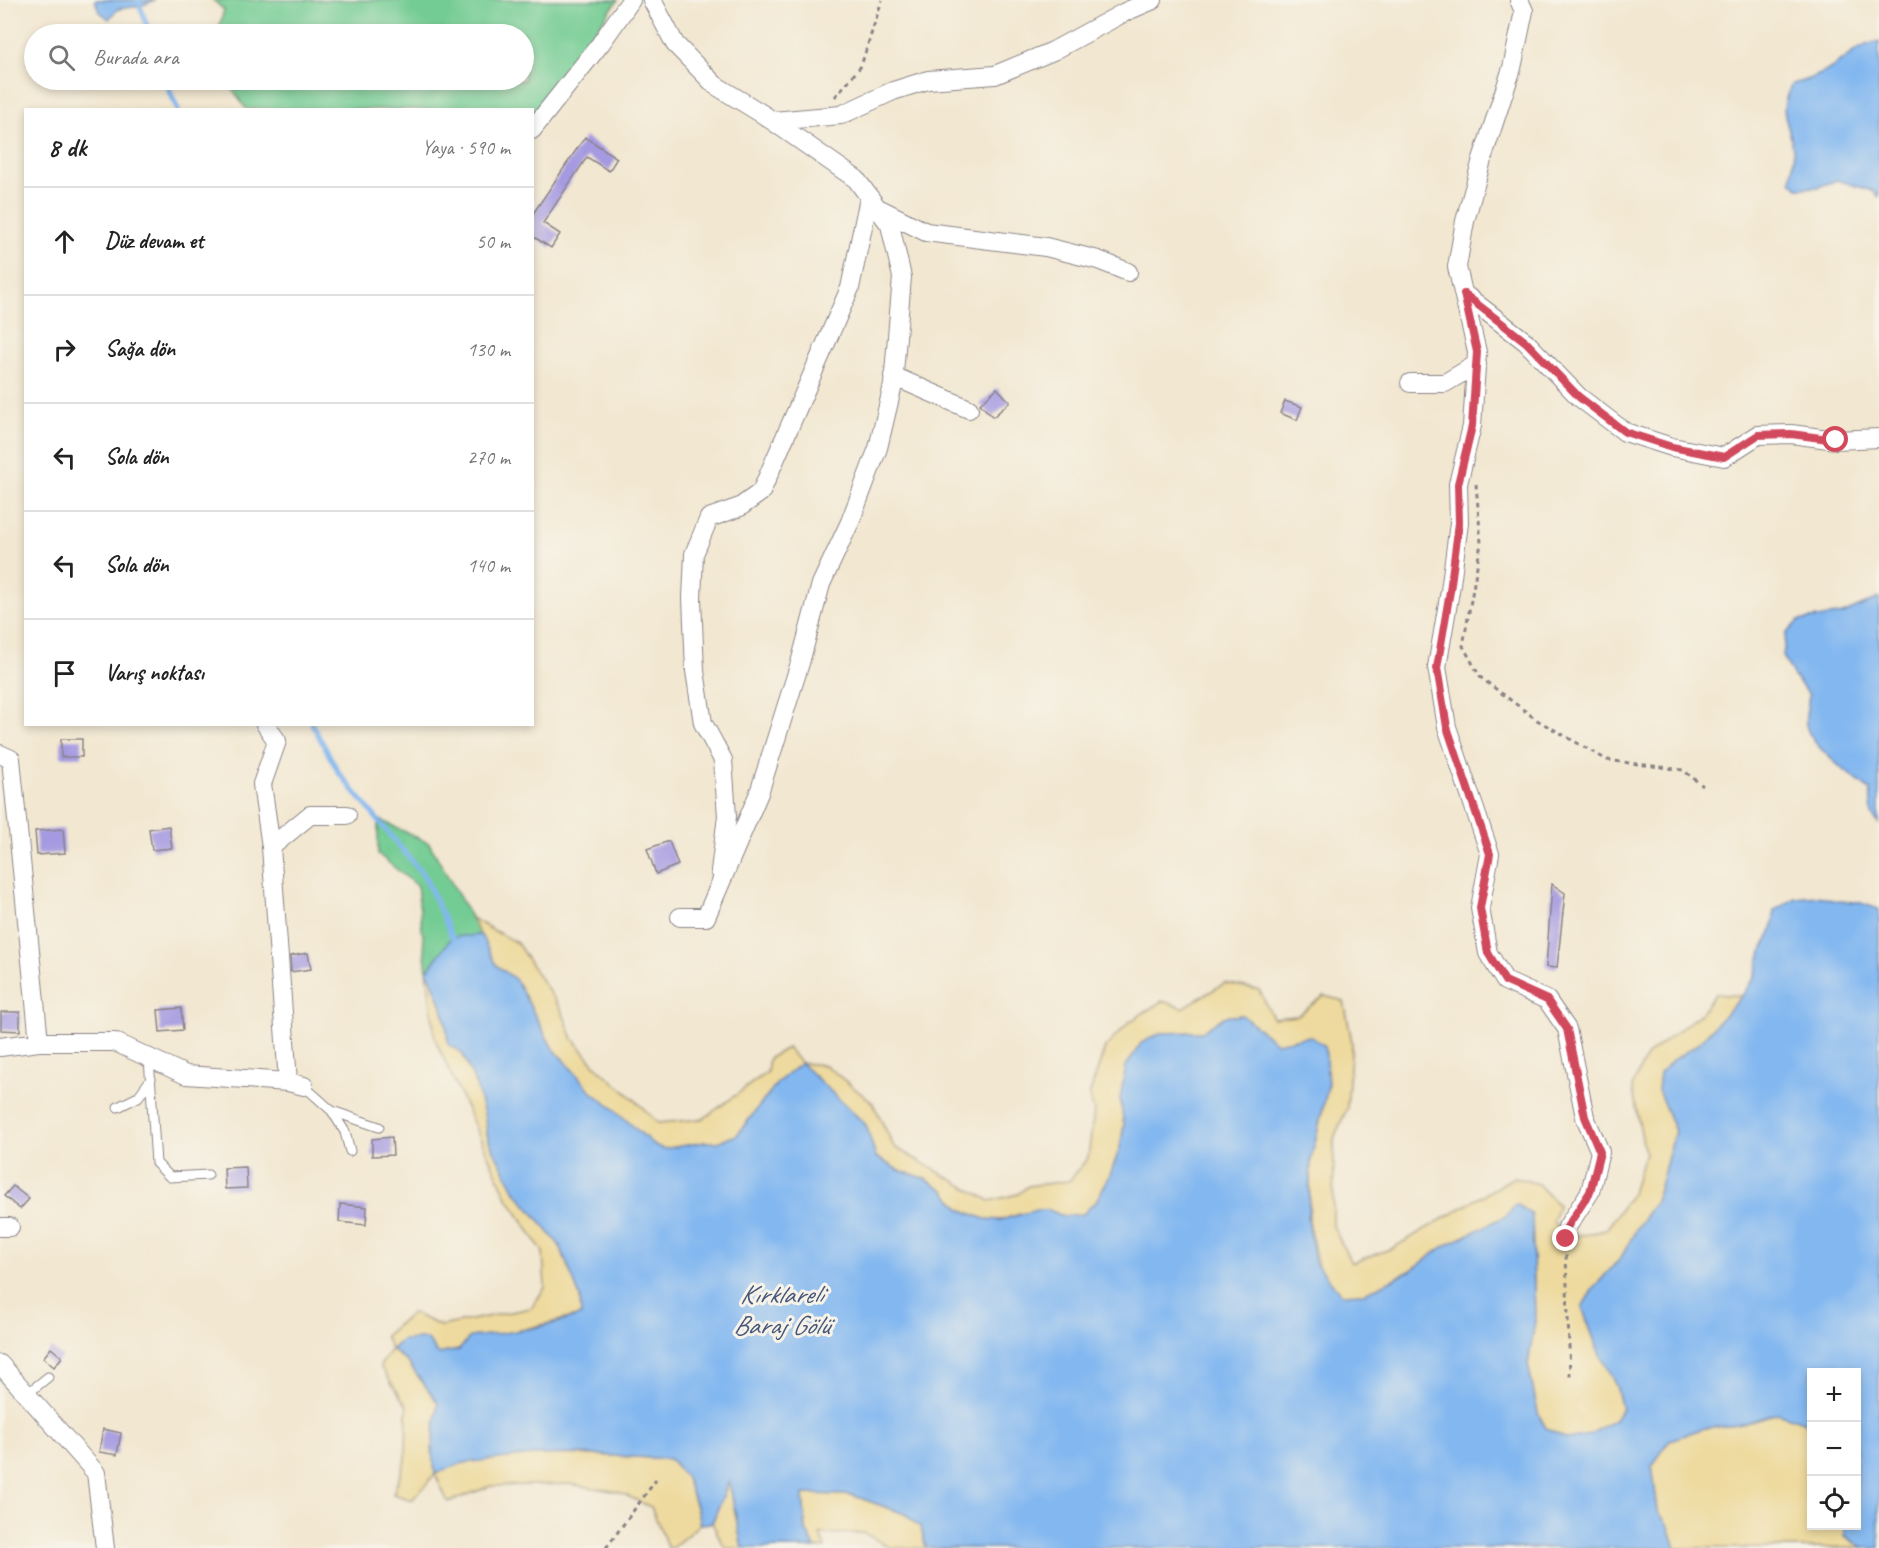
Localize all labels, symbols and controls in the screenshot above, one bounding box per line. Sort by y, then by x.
search box [24,24,534,90]
icon: search [45,41,78,74]
text: Burada ara [93,43,179,71]
text: 8 dk [48,131,86,164]
text: Yaya · 590 m [422,135,510,160]
icon: ahead [48,225,81,258]
text: Düz devam et [105,227,203,255]
text: 50 m [476,229,510,254]
icon: right [48,333,81,366]
text: Sağa dön [105,335,175,363]
text: 130 m [467,337,510,362]
route start [1822,426,1848,452]
icon: left [48,441,81,474]
text: Sola dön [105,443,169,471]
text: 270 m [467,445,510,470]
icon: left [48,549,81,582]
text: Sola dön [105,551,169,579]
text: 140 m [467,553,510,578]
icon: arrive [48,657,81,690]
text: Varış noktası [105,659,204,687]
route end [1552,1225,1578,1251]
water label: Kırklareli Baraj Gölü [733,1277,835,1342]
map controls [1807,1368,1861,1530]
button: + [1807,1368,1861,1422]
button: − [1807,1422,1861,1476]
button: locate [1807,1476,1861,1530]

